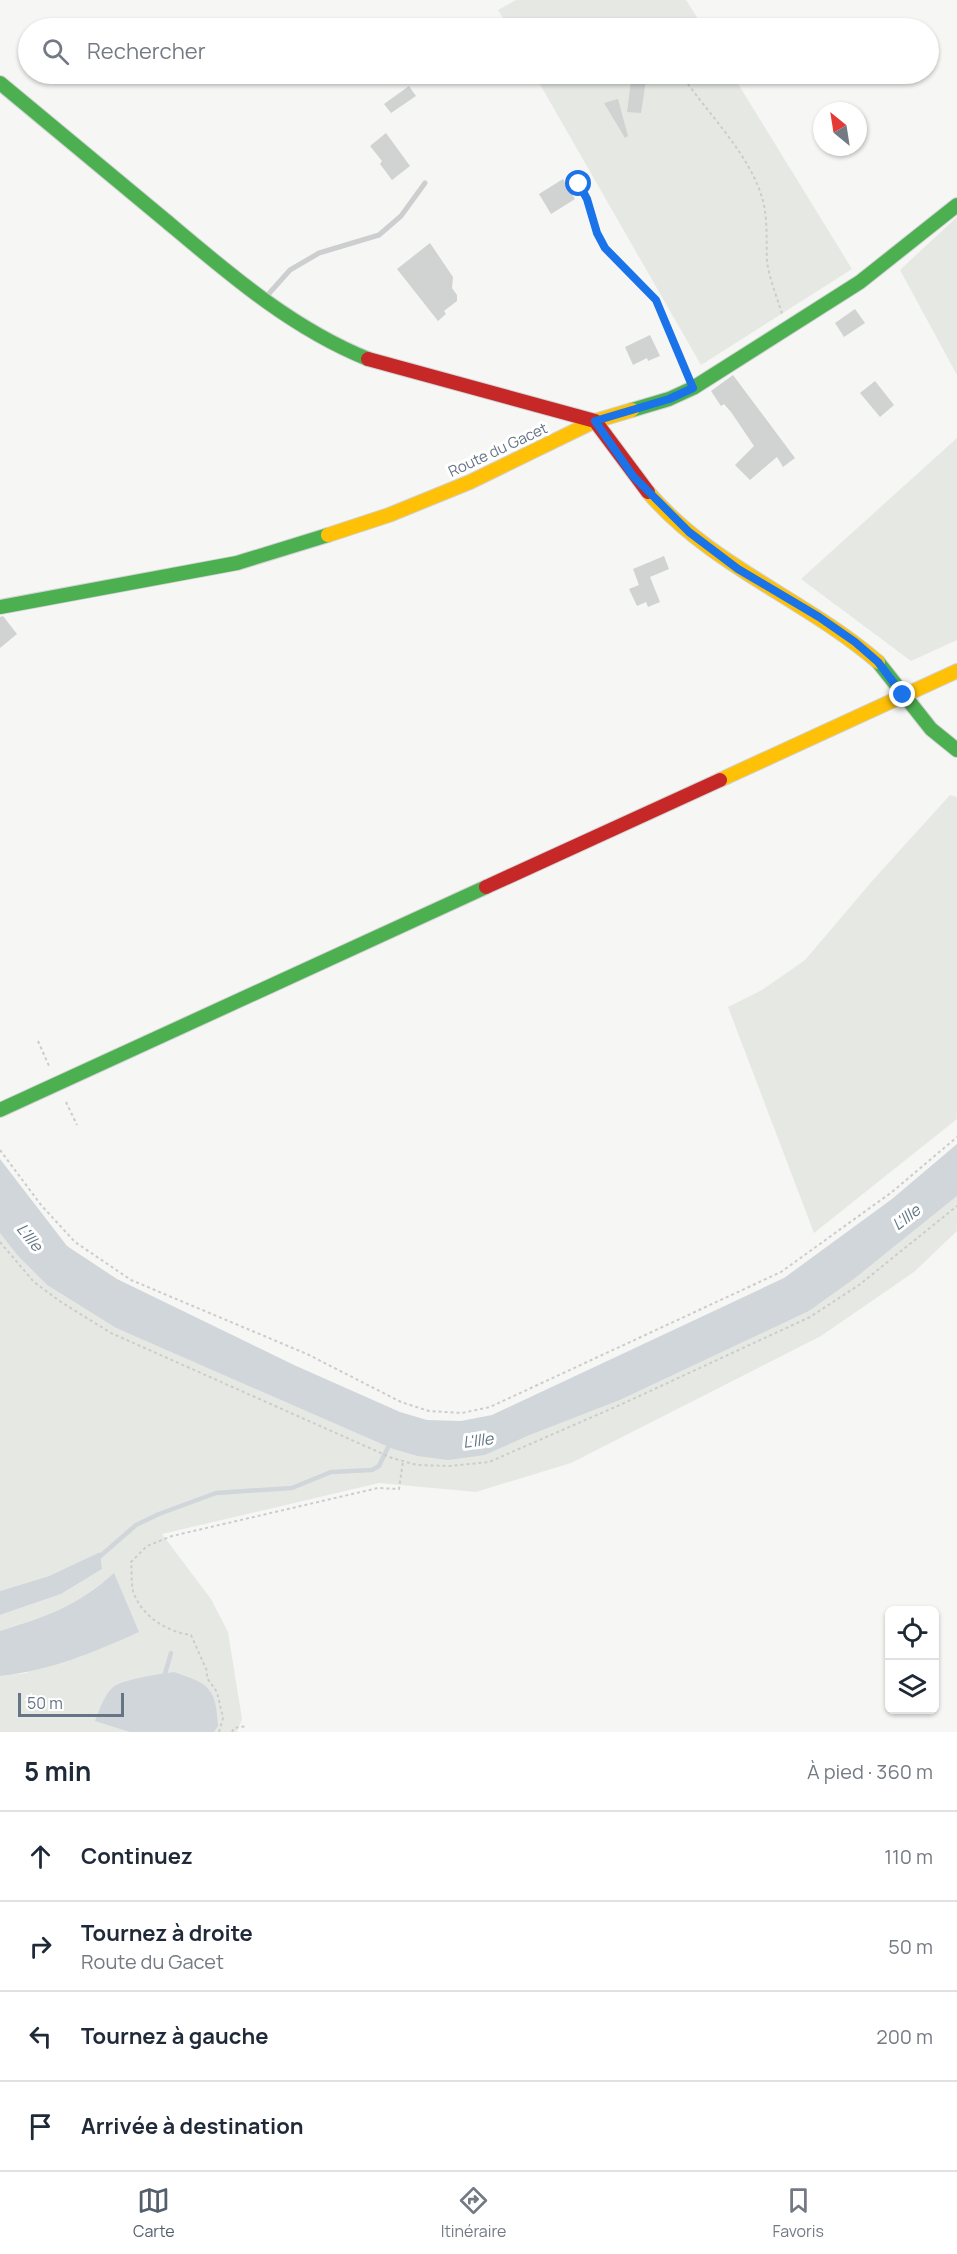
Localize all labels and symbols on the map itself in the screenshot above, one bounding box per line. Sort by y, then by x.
north arrow [813,102,867,156]
route start [565,170,591,196]
street label: Route du Gacet [445,417,551,482]
route end [889,681,915,707]
water label: L'Ille [887,1198,926,1235]
water label: L'Ille [12,1218,49,1257]
water label: L'Ille [461,1427,496,1453]
scale bar [18,1690,124,1718]

